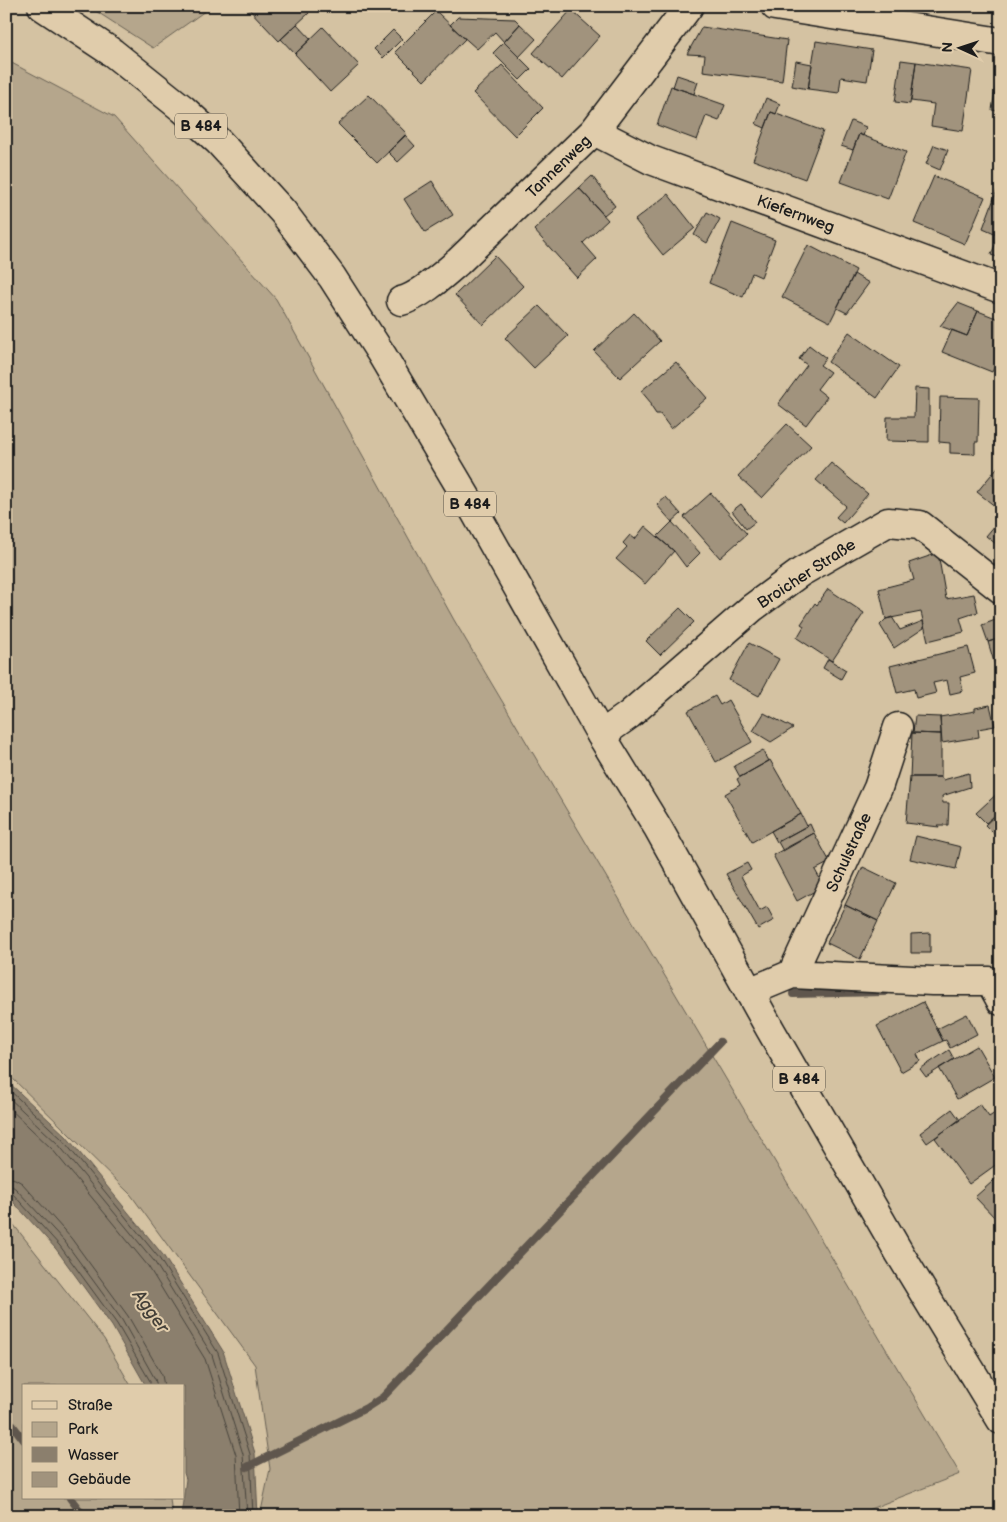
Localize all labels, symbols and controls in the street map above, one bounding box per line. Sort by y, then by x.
north arrow [934,22,984,72]
text: N [939,42,956,53]
road number: B 484 [175,114,227,138]
street label: Tannenweg [523,131,595,203]
street label: Kiefernweg [754,192,837,237]
road number: B 484 [444,492,496,516]
street label: Broicher Straße [754,535,860,613]
street label: Schulstraße [823,810,876,895]
road number: B 484 [773,1066,825,1092]
water label: Agger [127,1285,174,1338]
legend [22,1384,185,1500]
text: Straße [68,1396,113,1415]
text: Park [68,1420,99,1439]
text: Wasser [68,1446,119,1465]
text: Gebäude [68,1470,131,1489]

